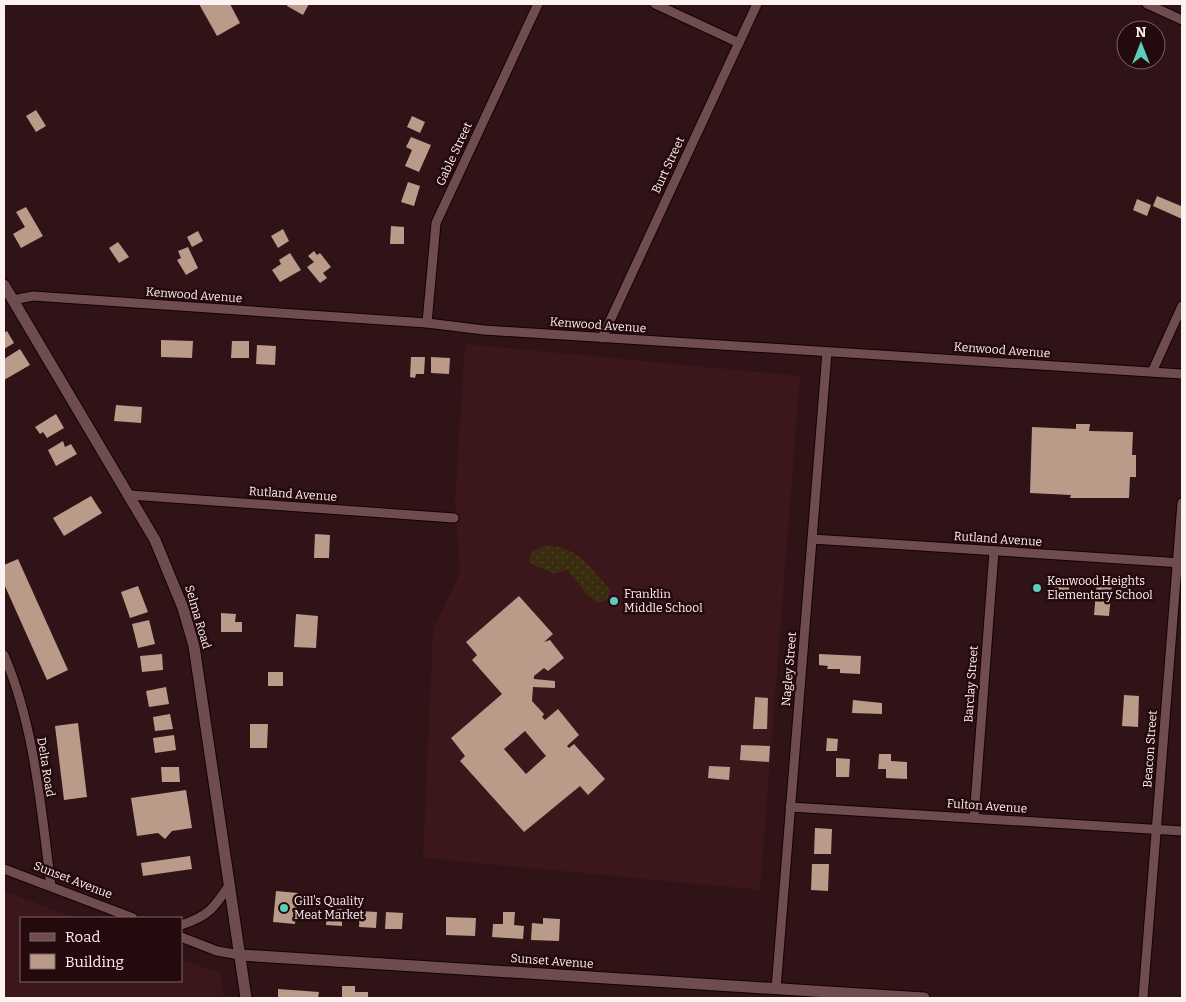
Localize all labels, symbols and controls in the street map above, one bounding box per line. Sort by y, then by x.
north arrow [1116,20,1166,70]
text: N [1136,24,1147,41]
street label: Gable Street [433,119,475,188]
street label: Burt Street [649,134,687,196]
street label: Kenwood Avenue [145,285,243,305]
street label: Kenwood Avenue [549,315,647,335]
street label: Kenwood Avenue [953,340,1051,360]
street label: Rutland Avenue [248,484,338,504]
street label: Rutland Avenue [953,529,1043,549]
place label: Kenwood Heights Elementary School [1047,574,1153,602]
marker: Kenwood Heights Elementary School [1031,582,1043,594]
street label: Selma Road [182,583,214,651]
place label: Franklin Middle School [624,587,703,615]
marker: Franklin Middle School [608,595,620,607]
street label: Nagley Street [779,630,799,707]
street label: Barclay Street [961,644,981,723]
street label: Beacon Street [1140,709,1160,788]
street label: Delta Road [34,736,58,798]
street label: Fulton Avenue [946,796,1028,816]
street label: Sunset Avenue [32,859,114,901]
place label: Gill's Quality Meat Market [294,894,365,922]
marker: Gill's Quality Meat Market [278,902,290,914]
legend [20,917,182,982]
text: Road [65,928,100,946]
street label: Sunset Avenue [510,951,594,971]
text: Building [65,953,124,971]

